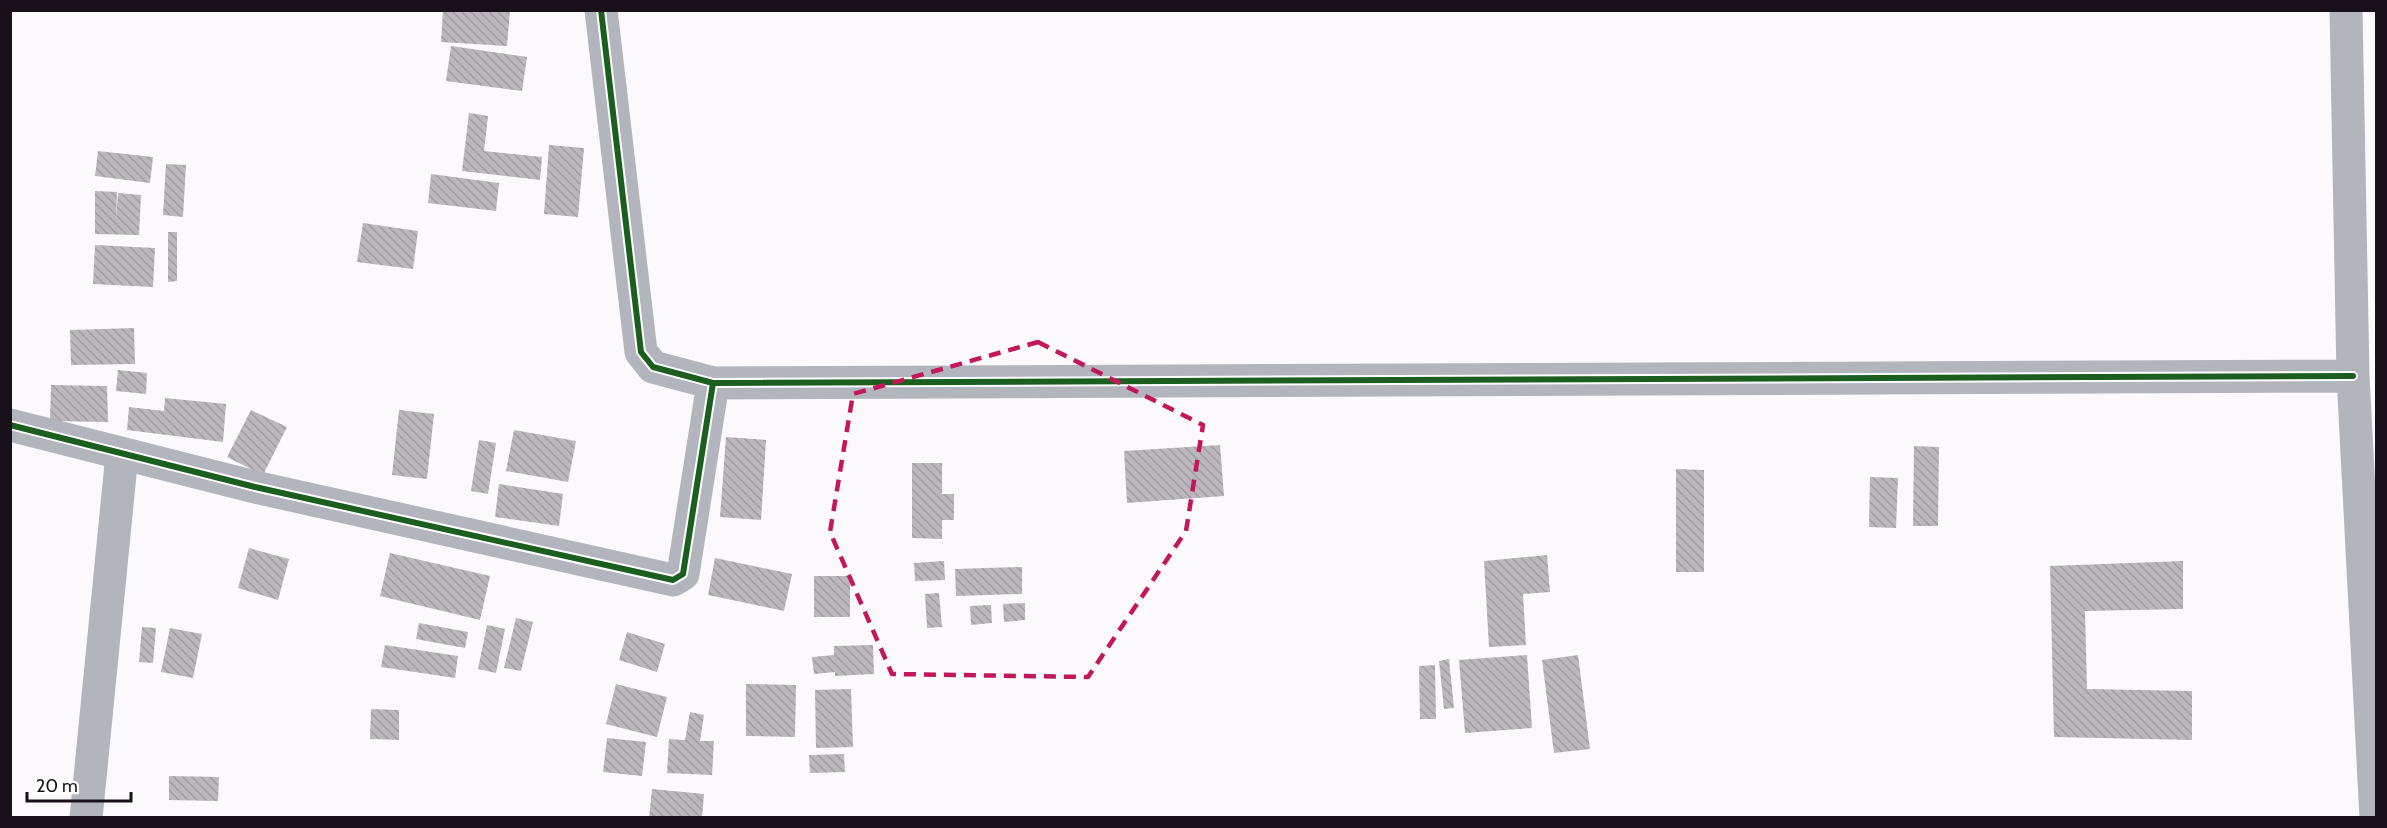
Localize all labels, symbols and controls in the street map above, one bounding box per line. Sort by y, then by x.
scale bar [27,765,130,803]
text: 20 m [36,775,78,797]

